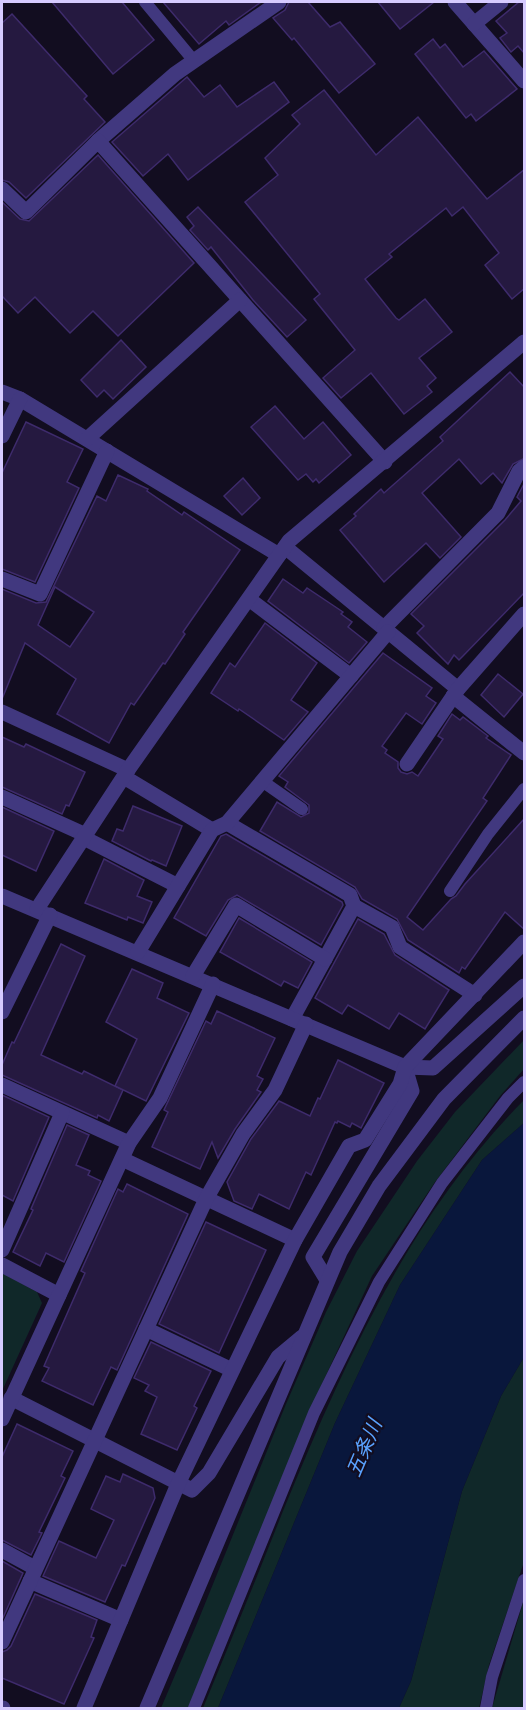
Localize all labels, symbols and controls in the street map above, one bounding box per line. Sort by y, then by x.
water label: 五条川 [341,1414,388,1480]

